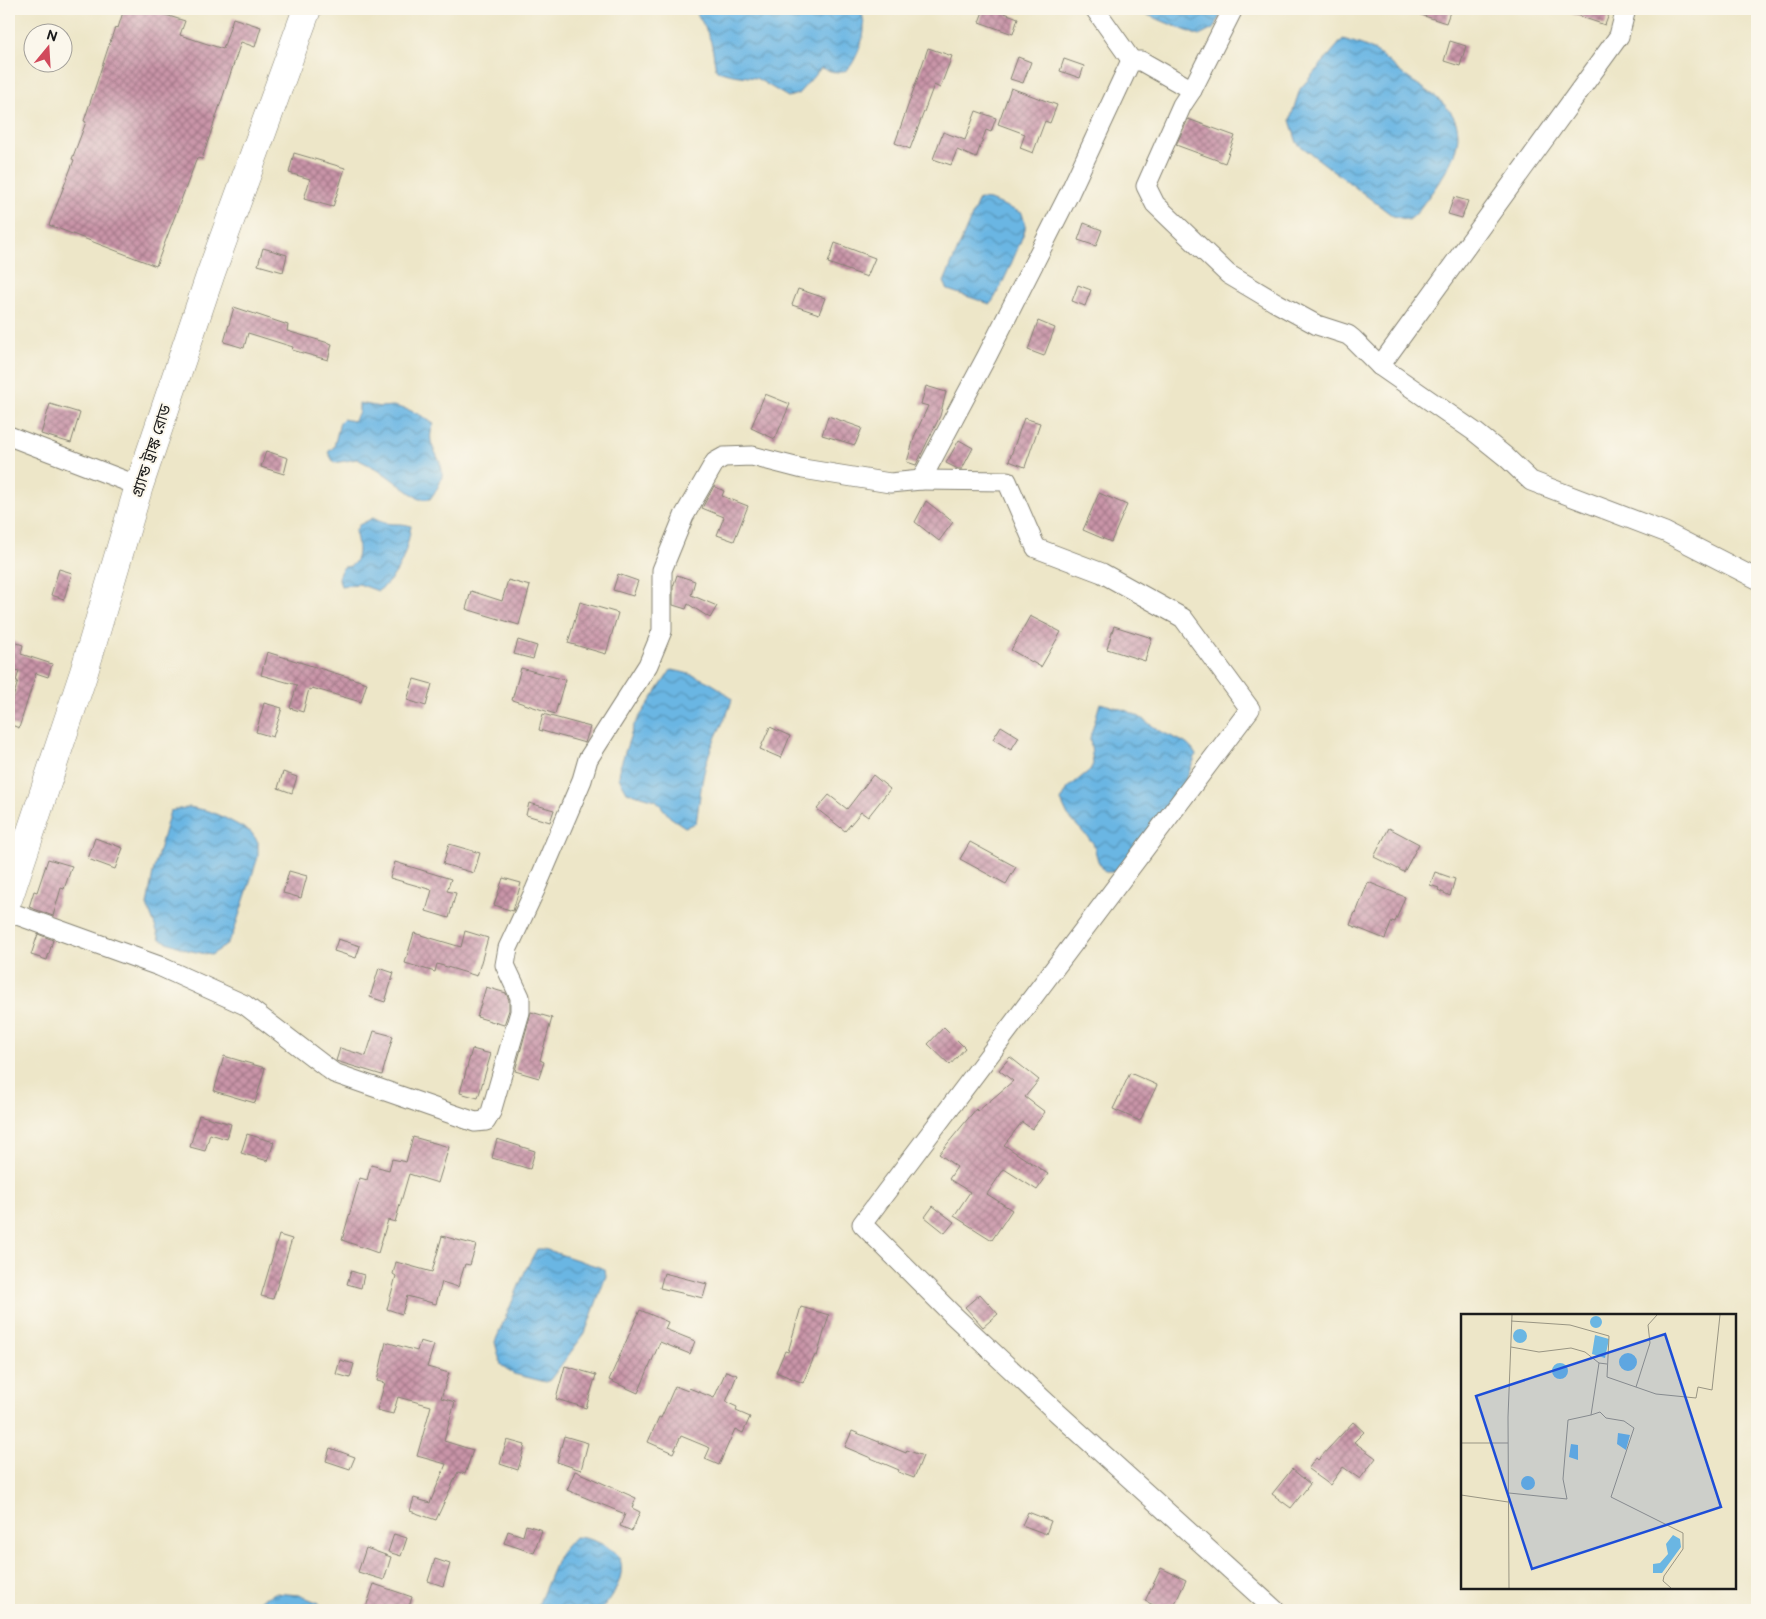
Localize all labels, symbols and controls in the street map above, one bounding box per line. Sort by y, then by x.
north arrow [22,22,72,72]
text: N [44,26,59,46]
street label: গ্র্যান্ড ট্রাঙ্ক রোড [127,401,176,500]
inset map [1461,1314,1736,1589]

